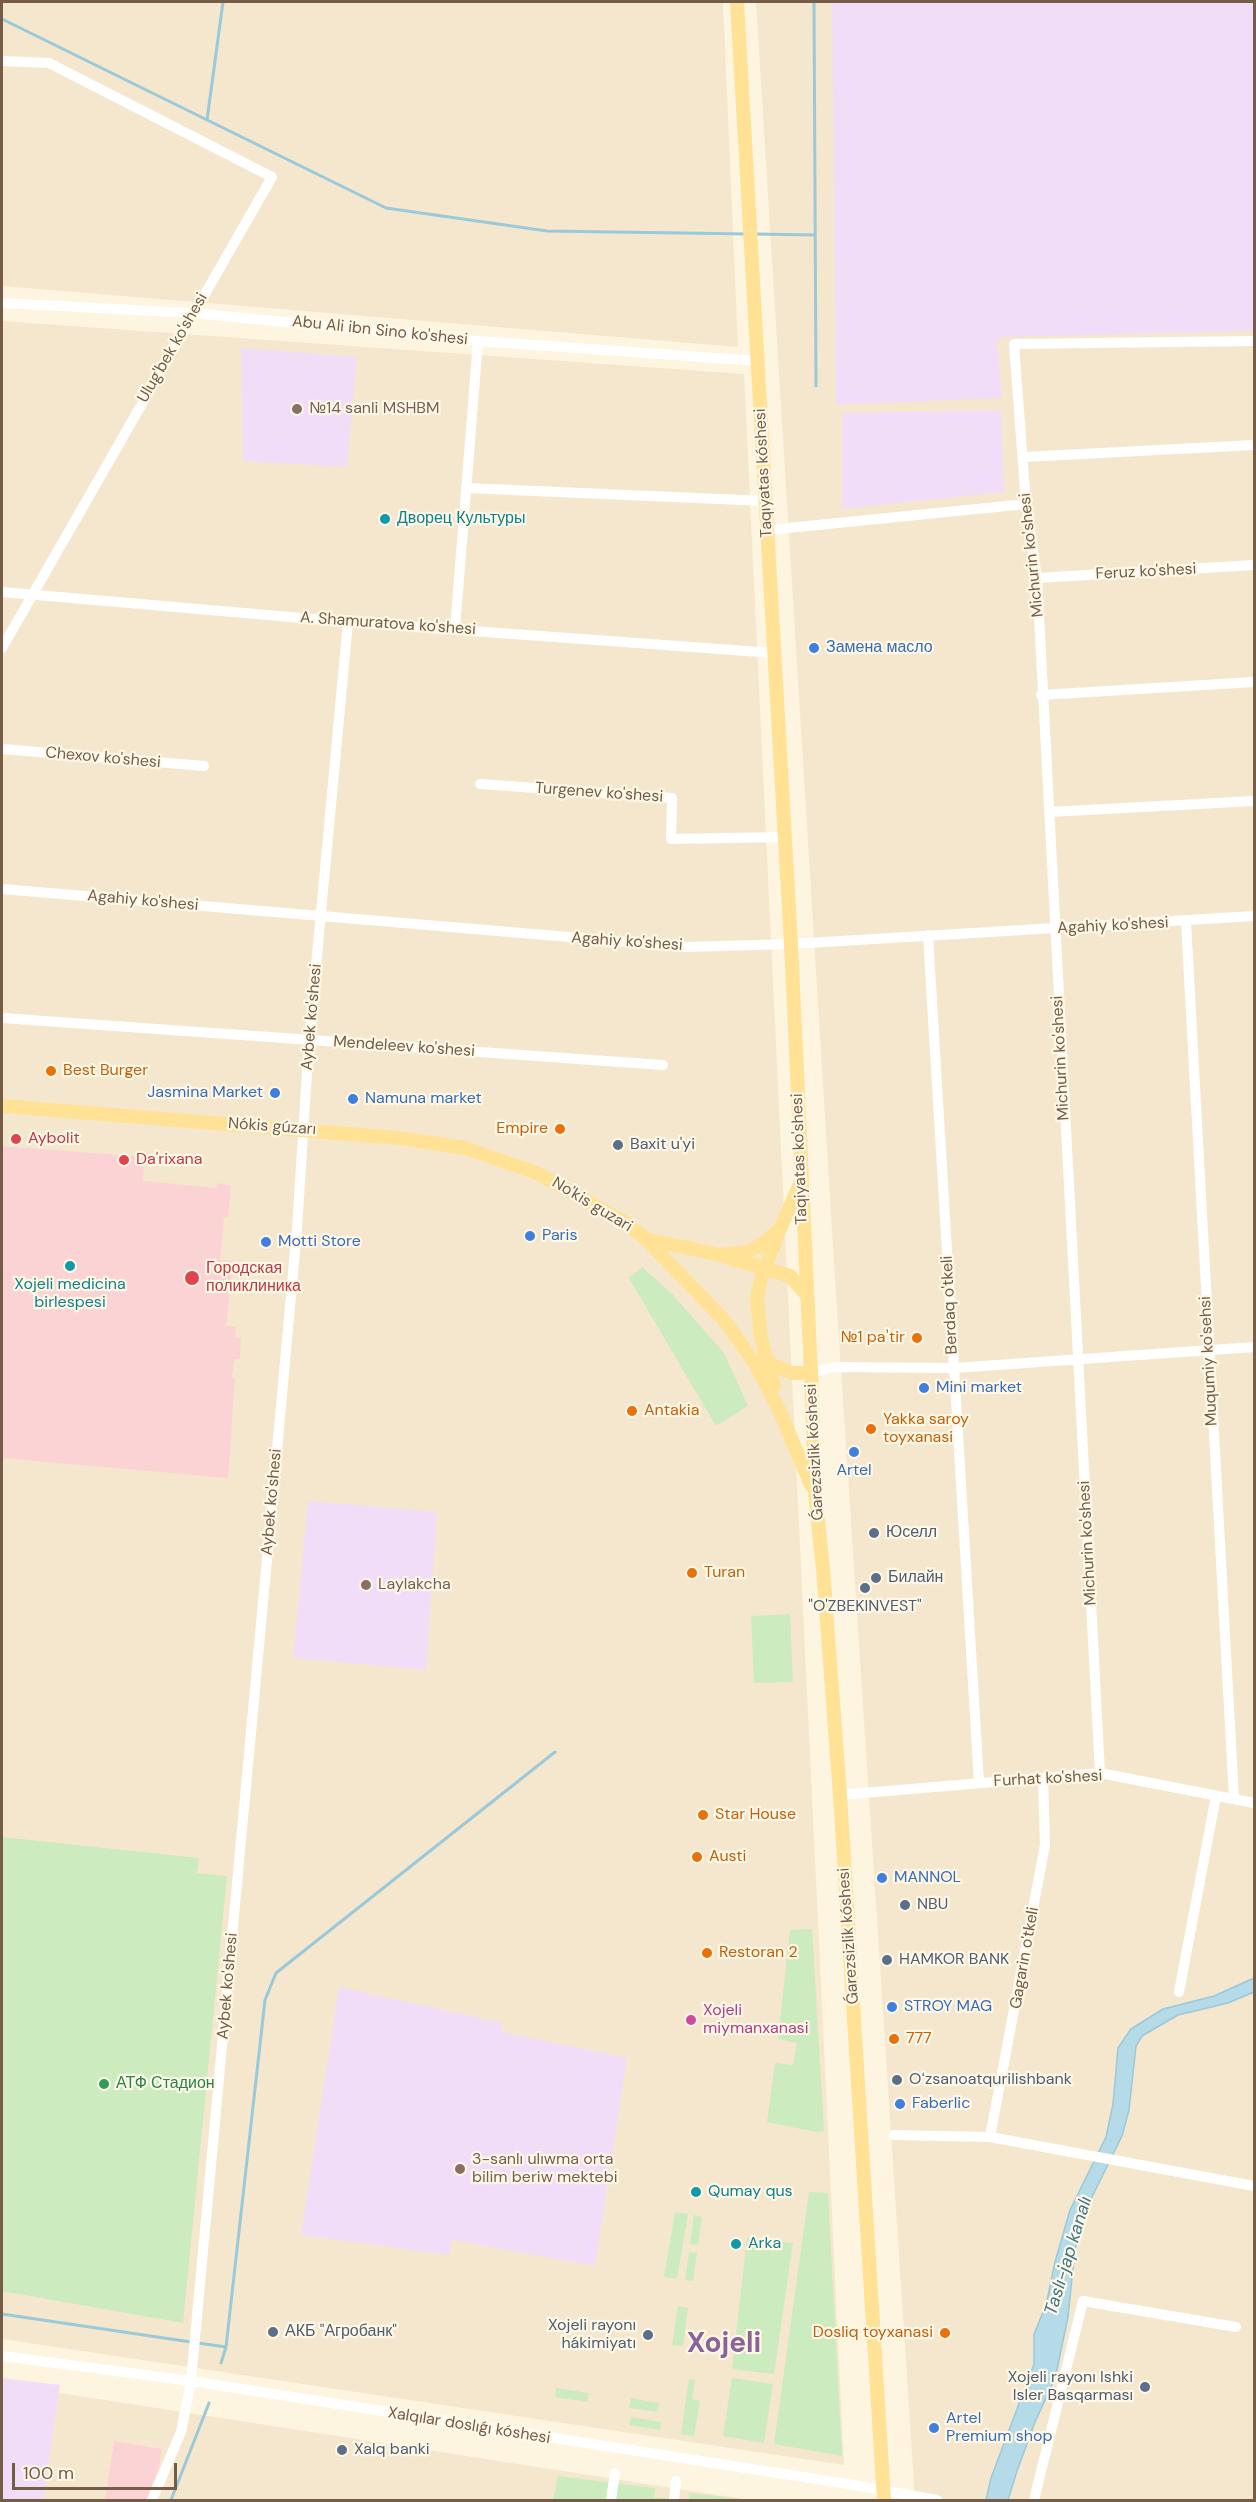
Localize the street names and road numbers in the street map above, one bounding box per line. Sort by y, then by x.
street label: Ulug'bek ko'shesi [134,290,212,406]
street label: Abu Ali ibn Sino ko'shesi [291,312,469,350]
street label: Taqıyatas kóshesi [751,408,777,538]
street label: Michurin ko'shesi [1016,492,1048,618]
street label: Feruz ko'shesi [1095,560,1197,584]
street label: A. Shamuratova ko'shesi [299,608,477,640]
street label: Chexov ko'shesi [44,743,162,773]
street label: Turgenev ko'shesi [534,779,664,807]
street label: Agahiy ko'shesi [87,887,199,915]
street label: Agahiy ko'shesi [1057,913,1169,939]
street label: Agahiy ko'shesi [571,929,683,955]
street label: Aybek ko'shesi [298,963,326,1071]
street label: Michurin ko'shesi [1048,995,1074,1121]
street label: Mendeleev ko'shesi [333,1032,475,1062]
street label: Taqiyatas ko'shesi [788,1093,812,1225]
street label: Nókis gúzarı [227,1114,317,1140]
street label: No'kis guzari [548,1173,636,1237]
street label: Berdaq o'tkeli [938,1255,962,1355]
street label: Muqumiy ko'sehsi [1196,1296,1222,1426]
street label: Ǵarezsizlik kóshesi [802,1383,828,1521]
street label: Aybek ko'shesi [258,1448,286,1556]
street label: Michurin ko'shesi [1075,1480,1101,1606]
street label: Furhat ko'shesi [993,1767,1103,1791]
street label: Ǵarezsizlik kóshesi [835,1867,863,2005]
street label: Gagarin o'tkeli [1007,1905,1043,2011]
street label: Aybek ko'shesi [214,1932,242,2040]
street label: Xalqılar doslıǵı kóshesi [386,2404,552,2448]

